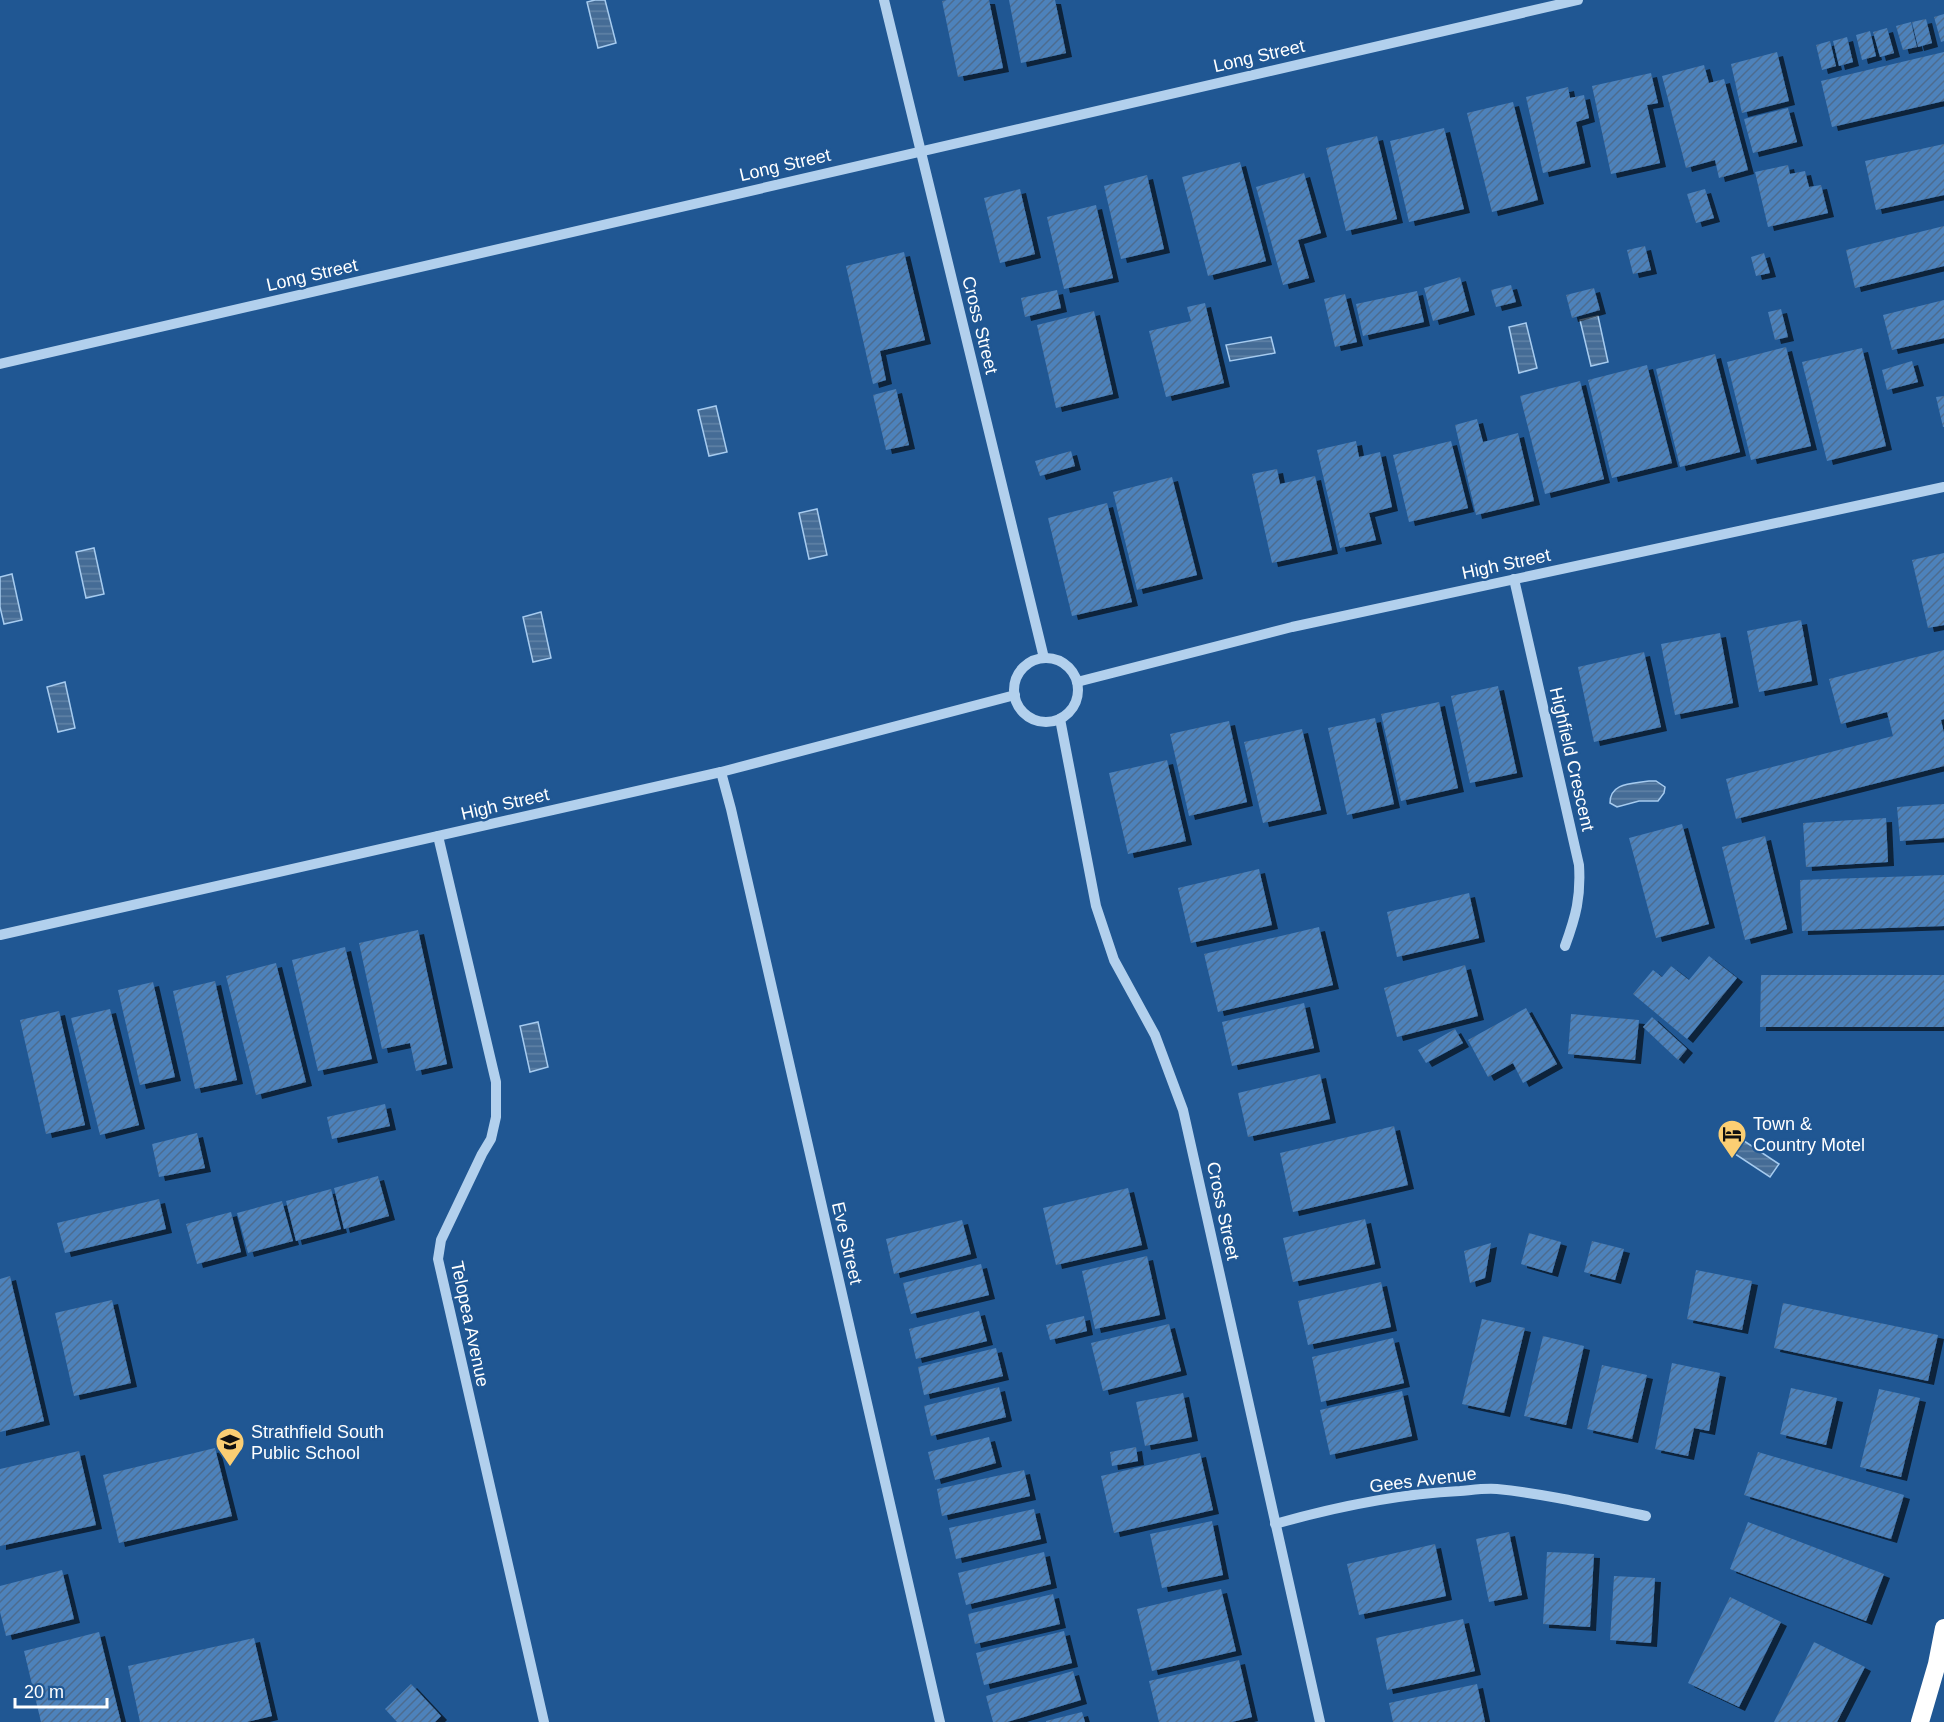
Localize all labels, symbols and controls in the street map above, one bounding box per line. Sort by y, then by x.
street label: Long Street [1211,36,1307,76]
street label: Long Street [737,145,833,185]
street label: Long Street [264,255,360,295]
street label: Cross Street [958,274,1002,376]
street label: High Street [1460,545,1552,583]
street label: Highfield Crescent [1546,685,1598,833]
street label: High Street [459,784,551,824]
place label: Town & Country Motel [1753,1114,1865,1155]
hotel icon: Town & Country Motel [1716,1118,1748,1160]
street label: Cross Street [1203,1160,1243,1262]
street label: Eve Street [828,1200,866,1286]
street label: Telopea Avenue [447,1259,493,1389]
place label: Strathfield South Public School [251,1422,384,1463]
school or university icon: Strathfield South Public School [214,1426,246,1468]
street label: Gees Avenue [1368,1464,1478,1496]
scale bar [15,1671,106,1709]
text: 20 m [24,1682,64,1702]

